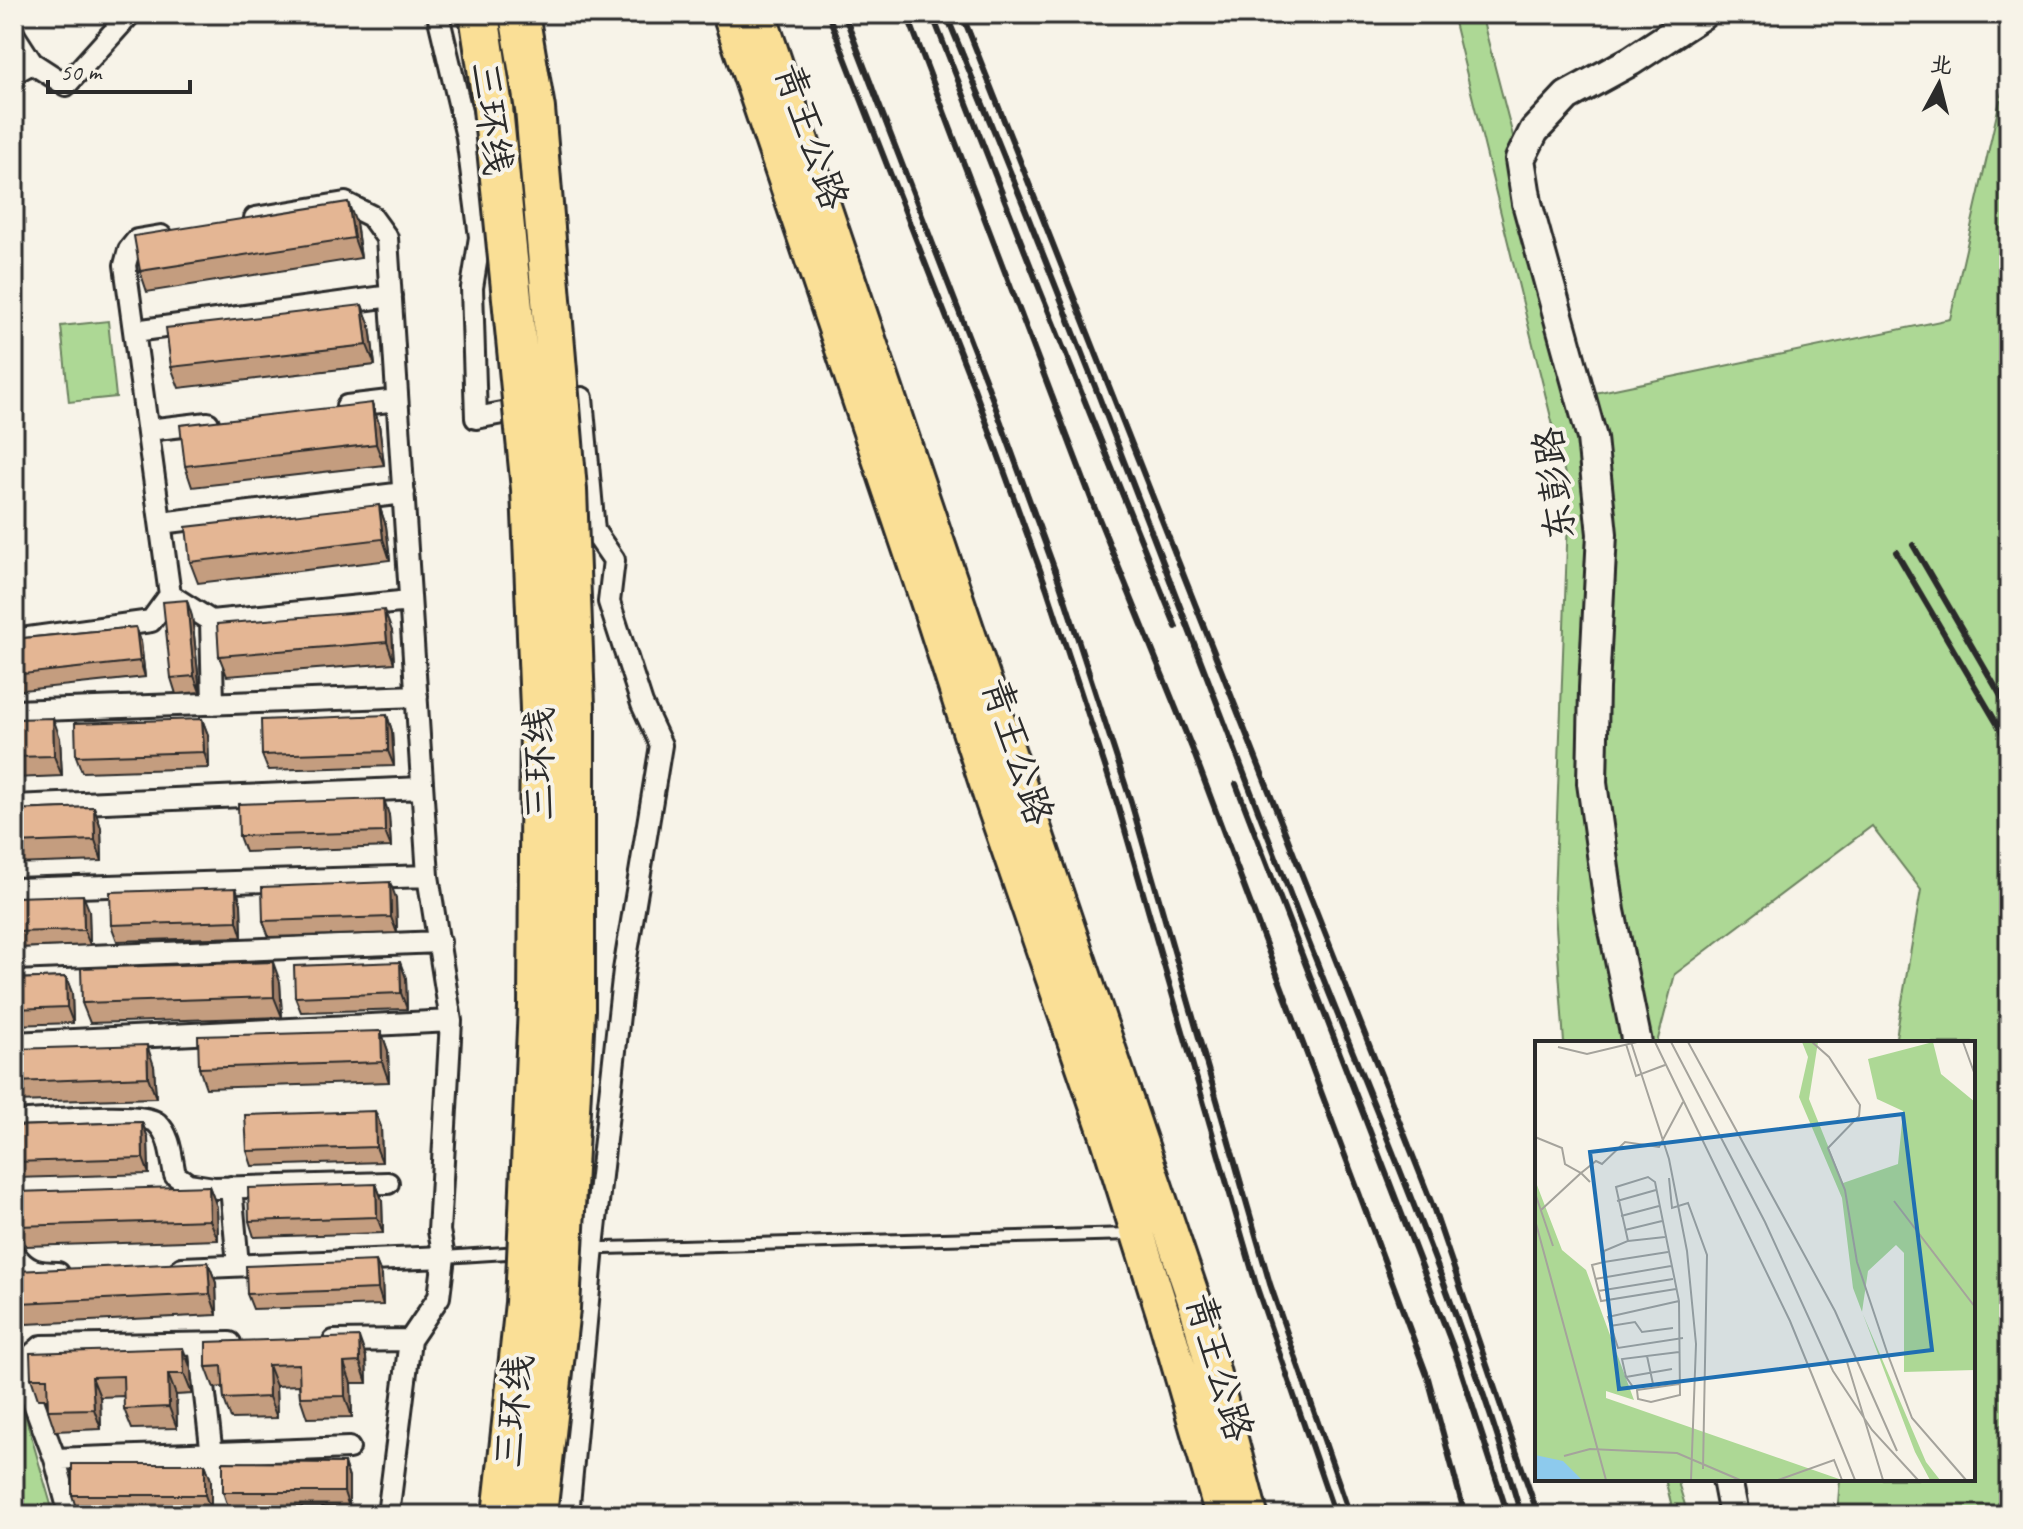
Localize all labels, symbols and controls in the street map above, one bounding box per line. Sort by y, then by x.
scale bar [48,44,190,94]
north arrow [1899,44,1979,124]
text: 北 [1929,50,1954,80]
text: 50 m [60,57,103,87]
street label: 青王公路 [765,57,858,216]
street label: 三环线 [461,59,522,178]
street label: 东彭路 [1524,424,1585,543]
street label: 青王公路 [972,672,1063,831]
street label: 三环线 [516,707,563,821]
inset map [1535,1041,1975,1481]
street label: 青王公路 [1176,1288,1263,1447]
street label: 三环线 [484,1352,543,1470]

